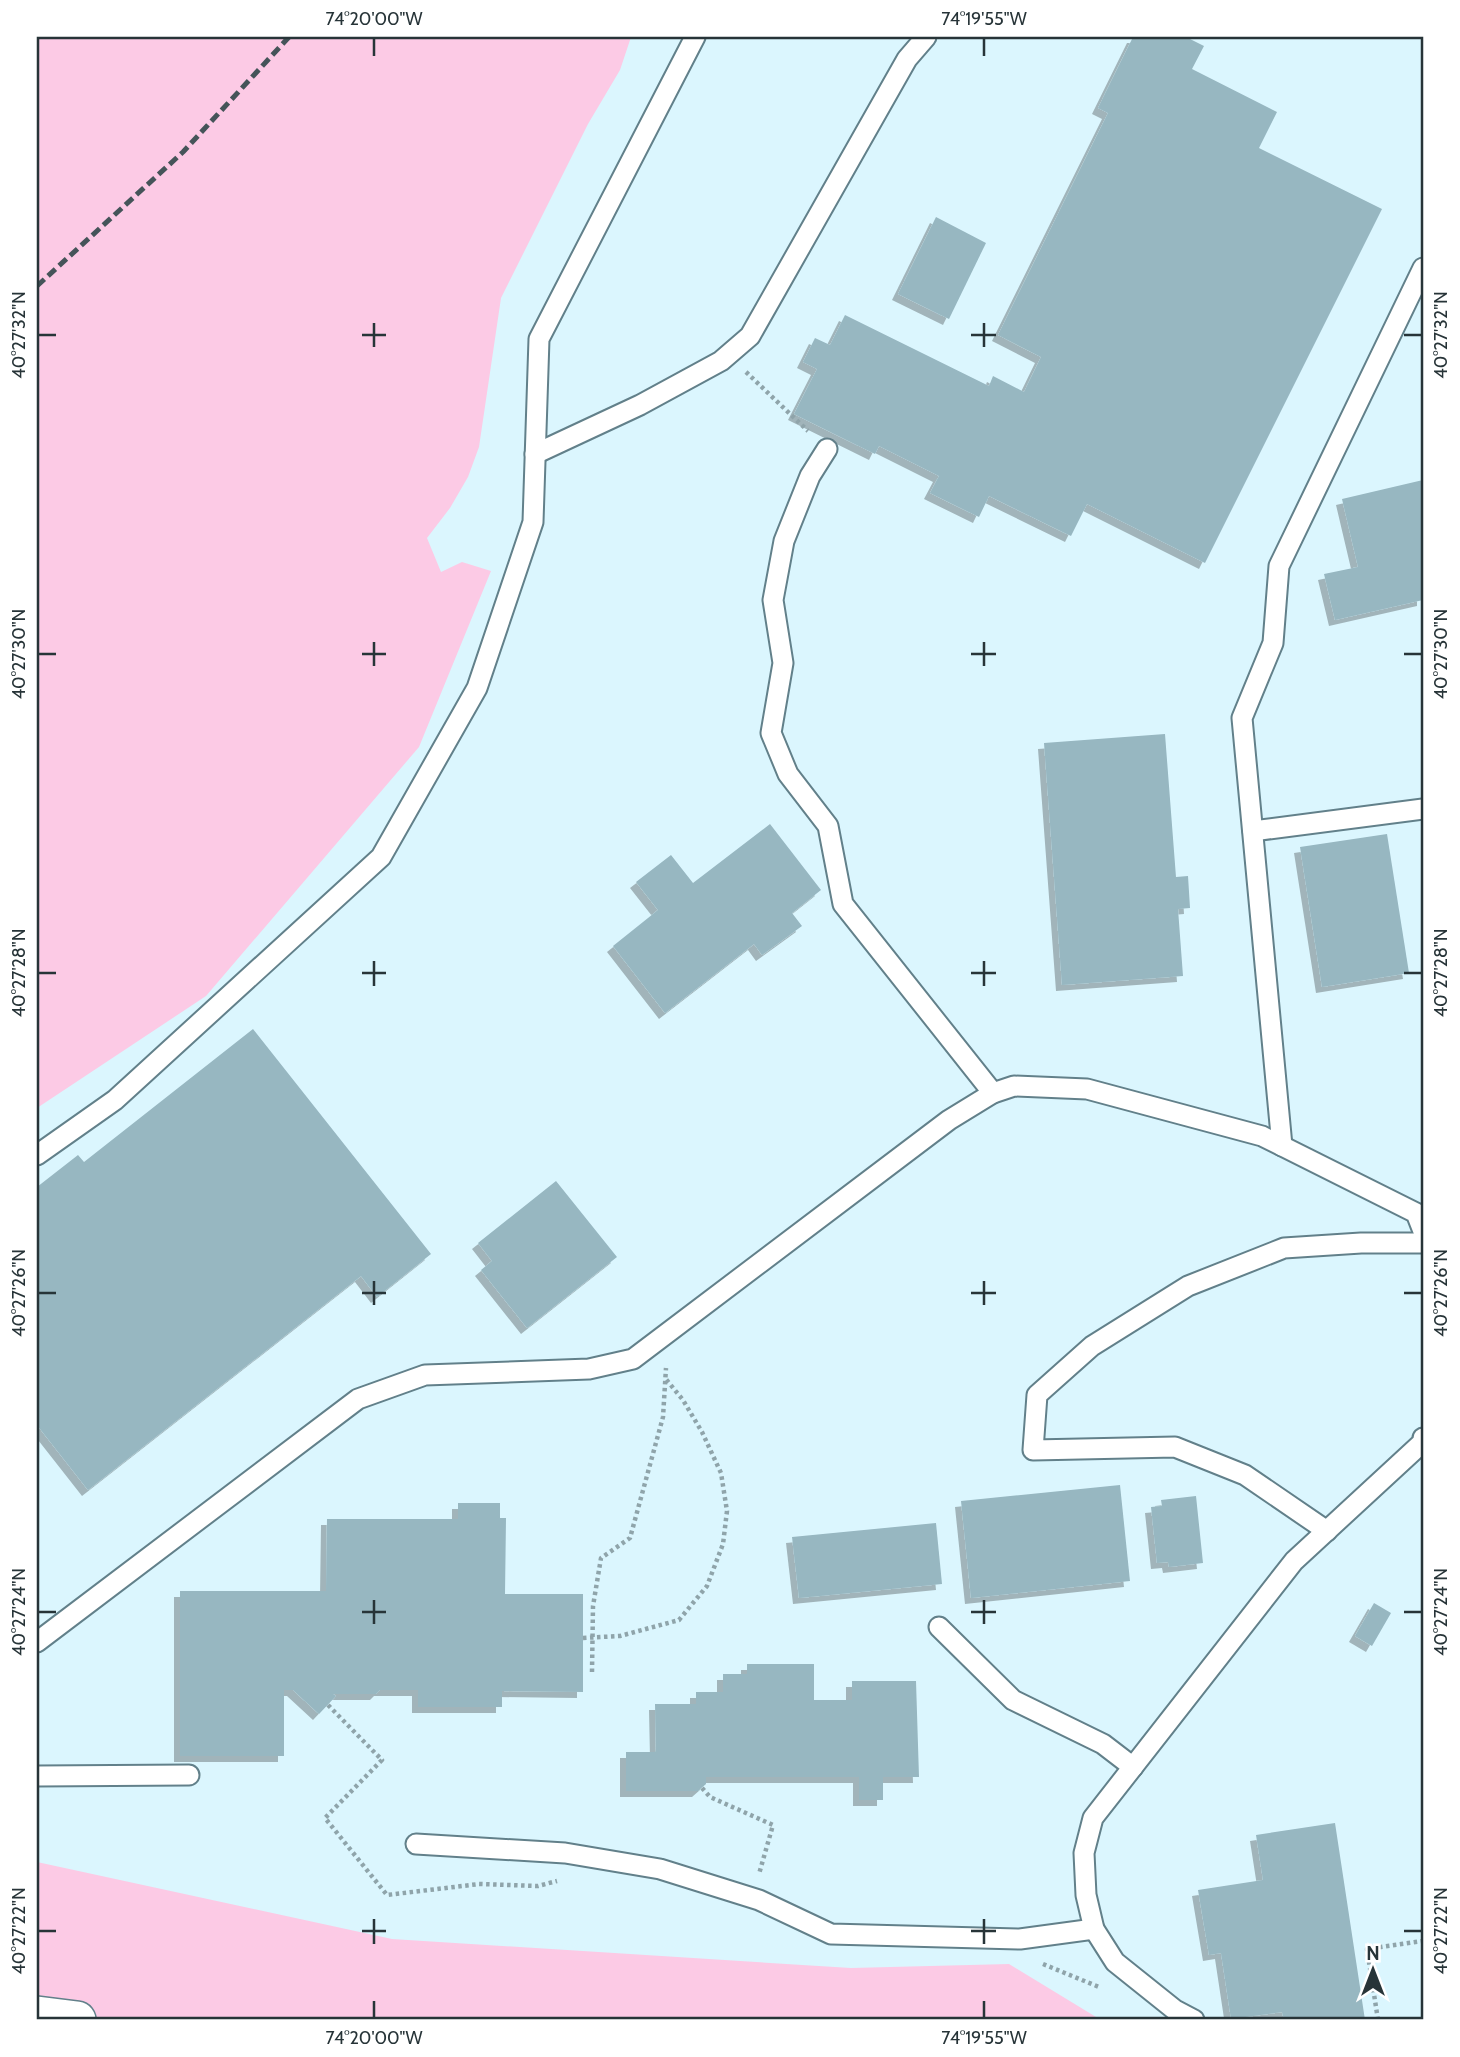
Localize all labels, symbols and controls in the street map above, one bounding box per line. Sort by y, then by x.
text: 74°20'00"W [326,8,422,30]
text: 74°19'55"W [941,8,1027,30]
text: 40°27'32"N [8,291,30,379]
text: 40°27'32"N [1430,291,1452,379]
text: 40°27'30"N [8,609,30,699]
text: 40°27'30"N [1430,609,1452,699]
text: 40°27'28"N [8,929,30,1017]
text: 40°27'28"N [1430,929,1452,1017]
text: 40°27'26"N [8,1249,30,1337]
text: 40°27'26"N [1430,1249,1452,1337]
text: 40°27'24"N [8,1568,30,1656]
text: 40°27'24"N [1430,1568,1452,1656]
text: 40°27'22"N [8,1887,30,1975]
text: 40°27'22"N [1430,1887,1452,1975]
north arrow [1338,1934,1408,2004]
text: N [1366,1942,1380,1965]
text: 74°20'00"W [326,2027,422,2049]
text: 74°19'55"W [941,2027,1027,2049]

